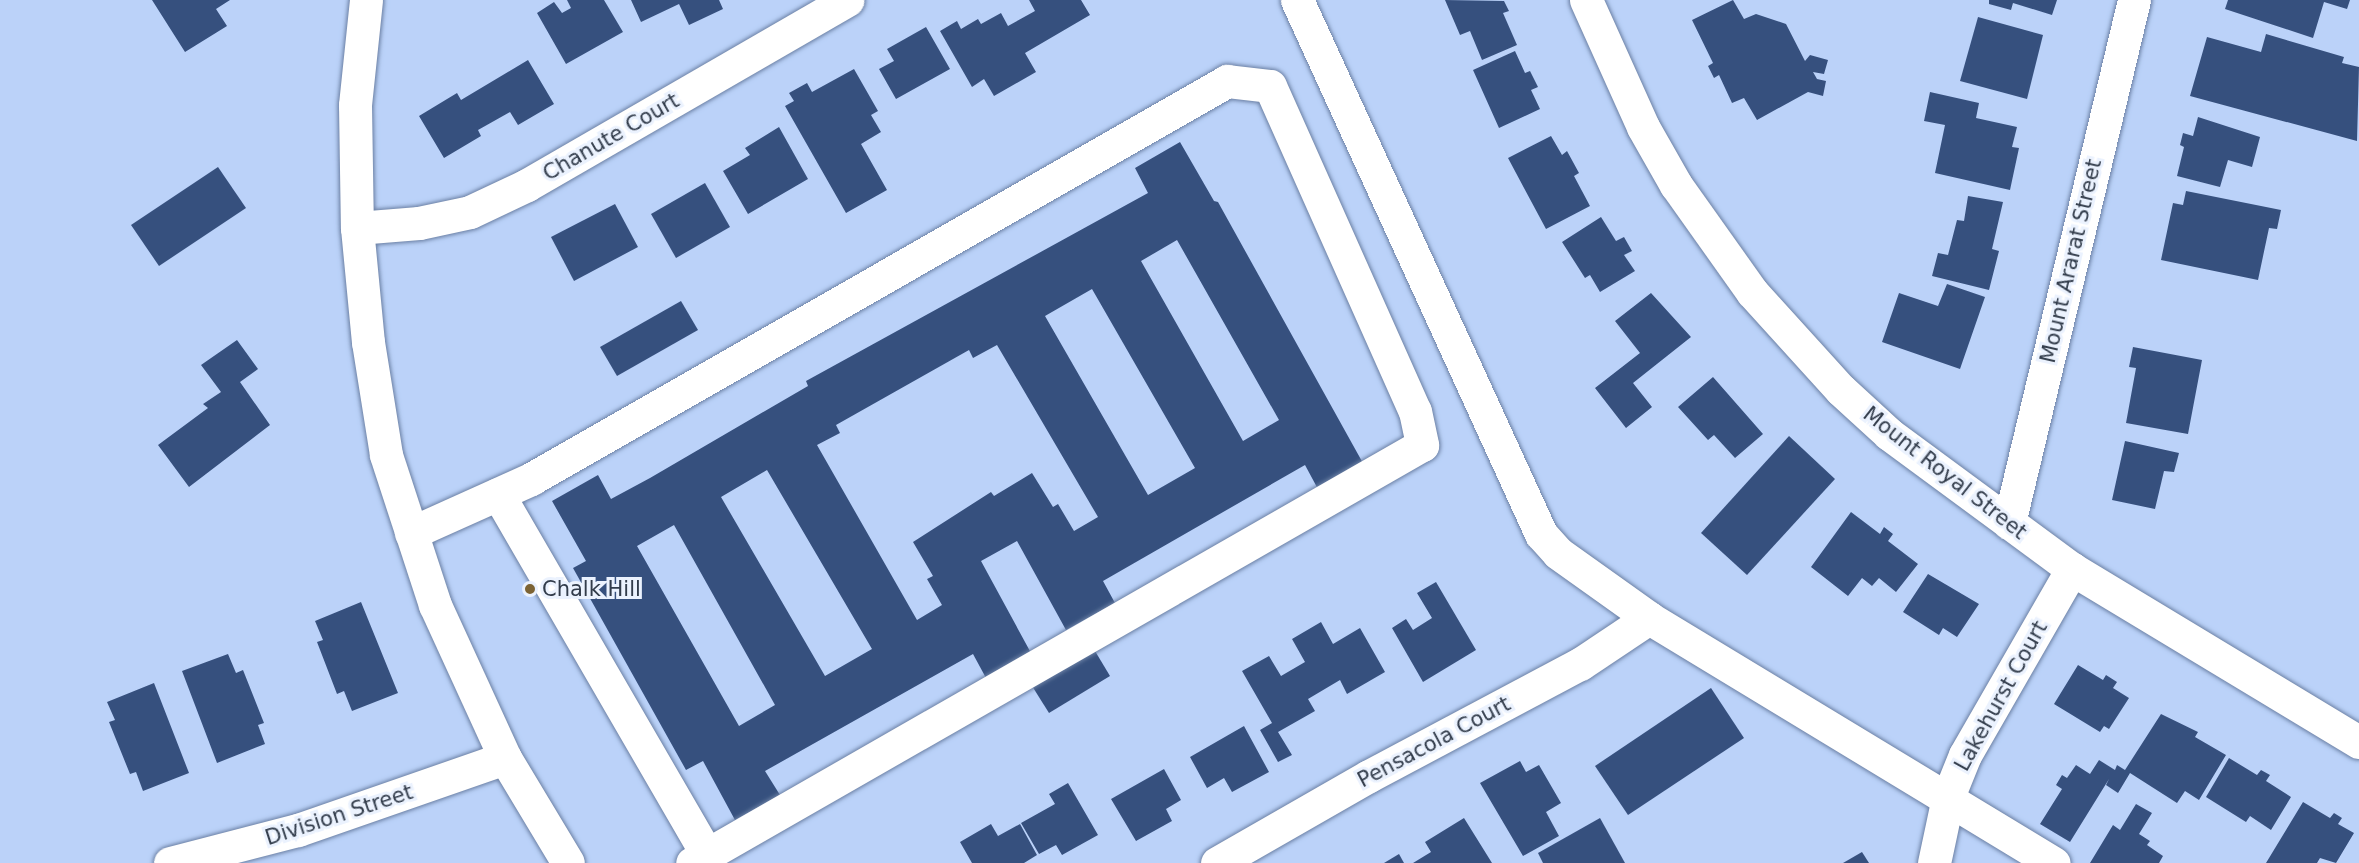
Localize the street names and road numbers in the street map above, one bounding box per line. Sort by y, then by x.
street label: Chanute Court [538,88,684,186]
street label: Mount Ararat Street [2035,157,2107,365]
street label: Mount Royal Street [1858,401,2032,545]
street label: Lakehurst Court [1949,617,2053,775]
street label: Pensacola Court [1353,691,1515,793]
street label: Division Street [262,779,416,851]

